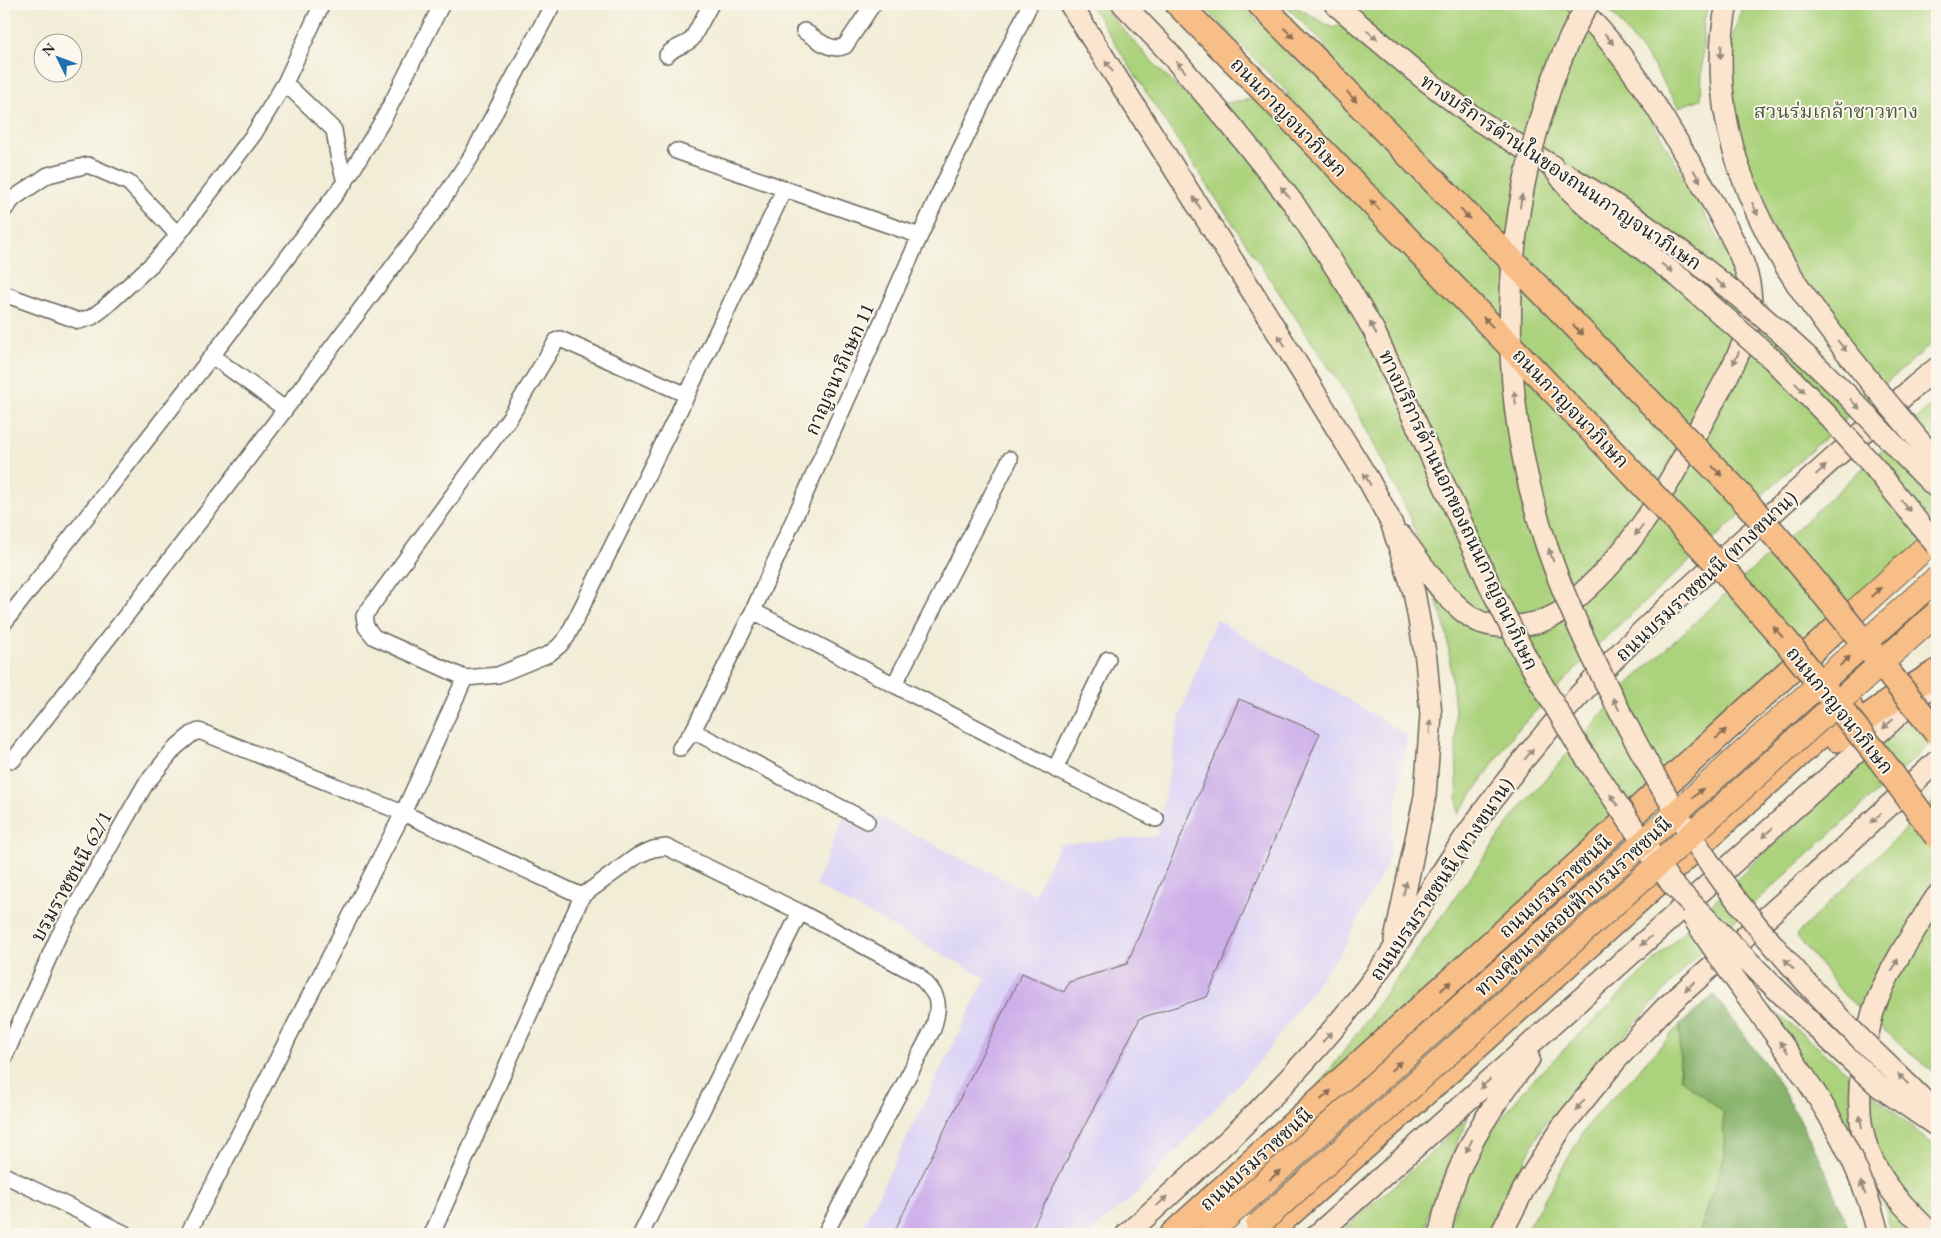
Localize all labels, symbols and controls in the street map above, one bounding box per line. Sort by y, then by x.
one-way arrow [1283,27,1295,39]
one-way arrow [1365,30,1378,41]
north arrow [32,32,82,82]
one-way arrow [1603,32,1614,45]
text: N [38,39,59,60]
one-way arrow [1717,44,1725,60]
street label: ถนนกาญจนาภิเษก [1225,51,1353,183]
one-way arrow [1105,59,1114,72]
one-way arrow [1176,60,1187,73]
street label: ทางบริการด้านในของถนนกาญจนาภิเษก [1415,68,1707,276]
one-way arrow [1346,91,1358,103]
park label: สวนร่มเกล้าชาวทาง [1754,98,1918,124]
one-way arrow [1692,169,1701,182]
one-way arrow [1279,186,1290,199]
one-way arrow [1517,192,1525,208]
one-way arrow [1192,196,1201,209]
one-way arrow [1369,199,1381,211]
one-way arrow [1752,202,1760,216]
one-way arrow [1459,208,1471,220]
one-way arrow [1660,262,1673,273]
one-way arrow [1714,278,1727,289]
street label: กาญจนาภิเษก 11 [798,299,880,439]
one-way arrow [1482,316,1494,328]
one-way arrow [1368,322,1377,335]
one-way arrow [1572,324,1584,336]
one-way arrow [1278,334,1287,347]
one-way arrow [1837,339,1848,352]
street label: ถนนกาญจนาภิเษก [1507,342,1635,474]
street label: ทางบริการด้านนอกของถนนกาญจนาภิเษก [1373,346,1545,674]
one-way arrow [1731,351,1739,365]
one-way arrow [1794,382,1806,394]
one-way arrow [1511,389,1519,405]
one-way arrow [1849,398,1861,410]
one-way arrow [1814,464,1826,476]
one-way arrow [1711,465,1723,477]
one-way arrow [1363,473,1372,486]
street label: ถนนบรมราชชนนี (ทางขนาน) [1609,485,1803,667]
one-way arrow [1900,499,1911,512]
one-way arrow [1633,523,1644,536]
one-way arrow [1547,548,1554,563]
one-way arrow [1869,586,1881,598]
one-way arrow [1772,626,1783,639]
street label: ถนนกาญจนาภิเษก [1780,641,1900,779]
one-way arrow [1838,655,1850,667]
one-way arrow [1612,697,1620,711]
one-way arrow [1426,719,1434,735]
one-way arrow [1881,719,1894,730]
one-way arrow [1714,728,1726,740]
one-way arrow [1523,748,1534,761]
street label: ถนนบรมราชชนนี (ทางขนาน) [1363,772,1519,986]
one-way arrow [1691,787,1703,799]
one-way arrow [1609,793,1618,806]
street label: บรมราชชนนี 62/1 [24,806,118,946]
street label: ทางคู่ขนานลอยฟ้าบรมราชชนนี [1469,810,1677,1002]
one-way arrow [1870,812,1882,824]
one-way arrow [1761,827,1773,839]
street label: ถนนบรมราชชนนี [1493,828,1617,944]
one-way arrow [1401,880,1409,895]
one-way arrow [1640,935,1652,947]
one-way arrow [1783,958,1795,970]
one-way arrow [1891,958,1899,973]
one-way arrow [1439,980,1451,992]
one-way arrow [1685,980,1697,992]
one-way arrow [1321,1031,1332,1044]
one-way arrow [1779,1040,1789,1054]
one-way arrow [1389,1060,1401,1072]
one-way arrow [1897,1074,1909,1086]
one-way arrow [1480,1078,1492,1090]
one-way arrow [1319,1090,1332,1101]
one-way arrow [1574,1098,1585,1111]
street label: ถนนบรมราชชนนี [1194,1101,1318,1217]
one-way arrow [1857,1113,1865,1129]
one-way arrow [1465,1139,1473,1153]
one-way arrow [1268,1169,1280,1181]
one-way arrow [1859,1180,1867,1195]
one-way arrow [1156,1195,1168,1207]

